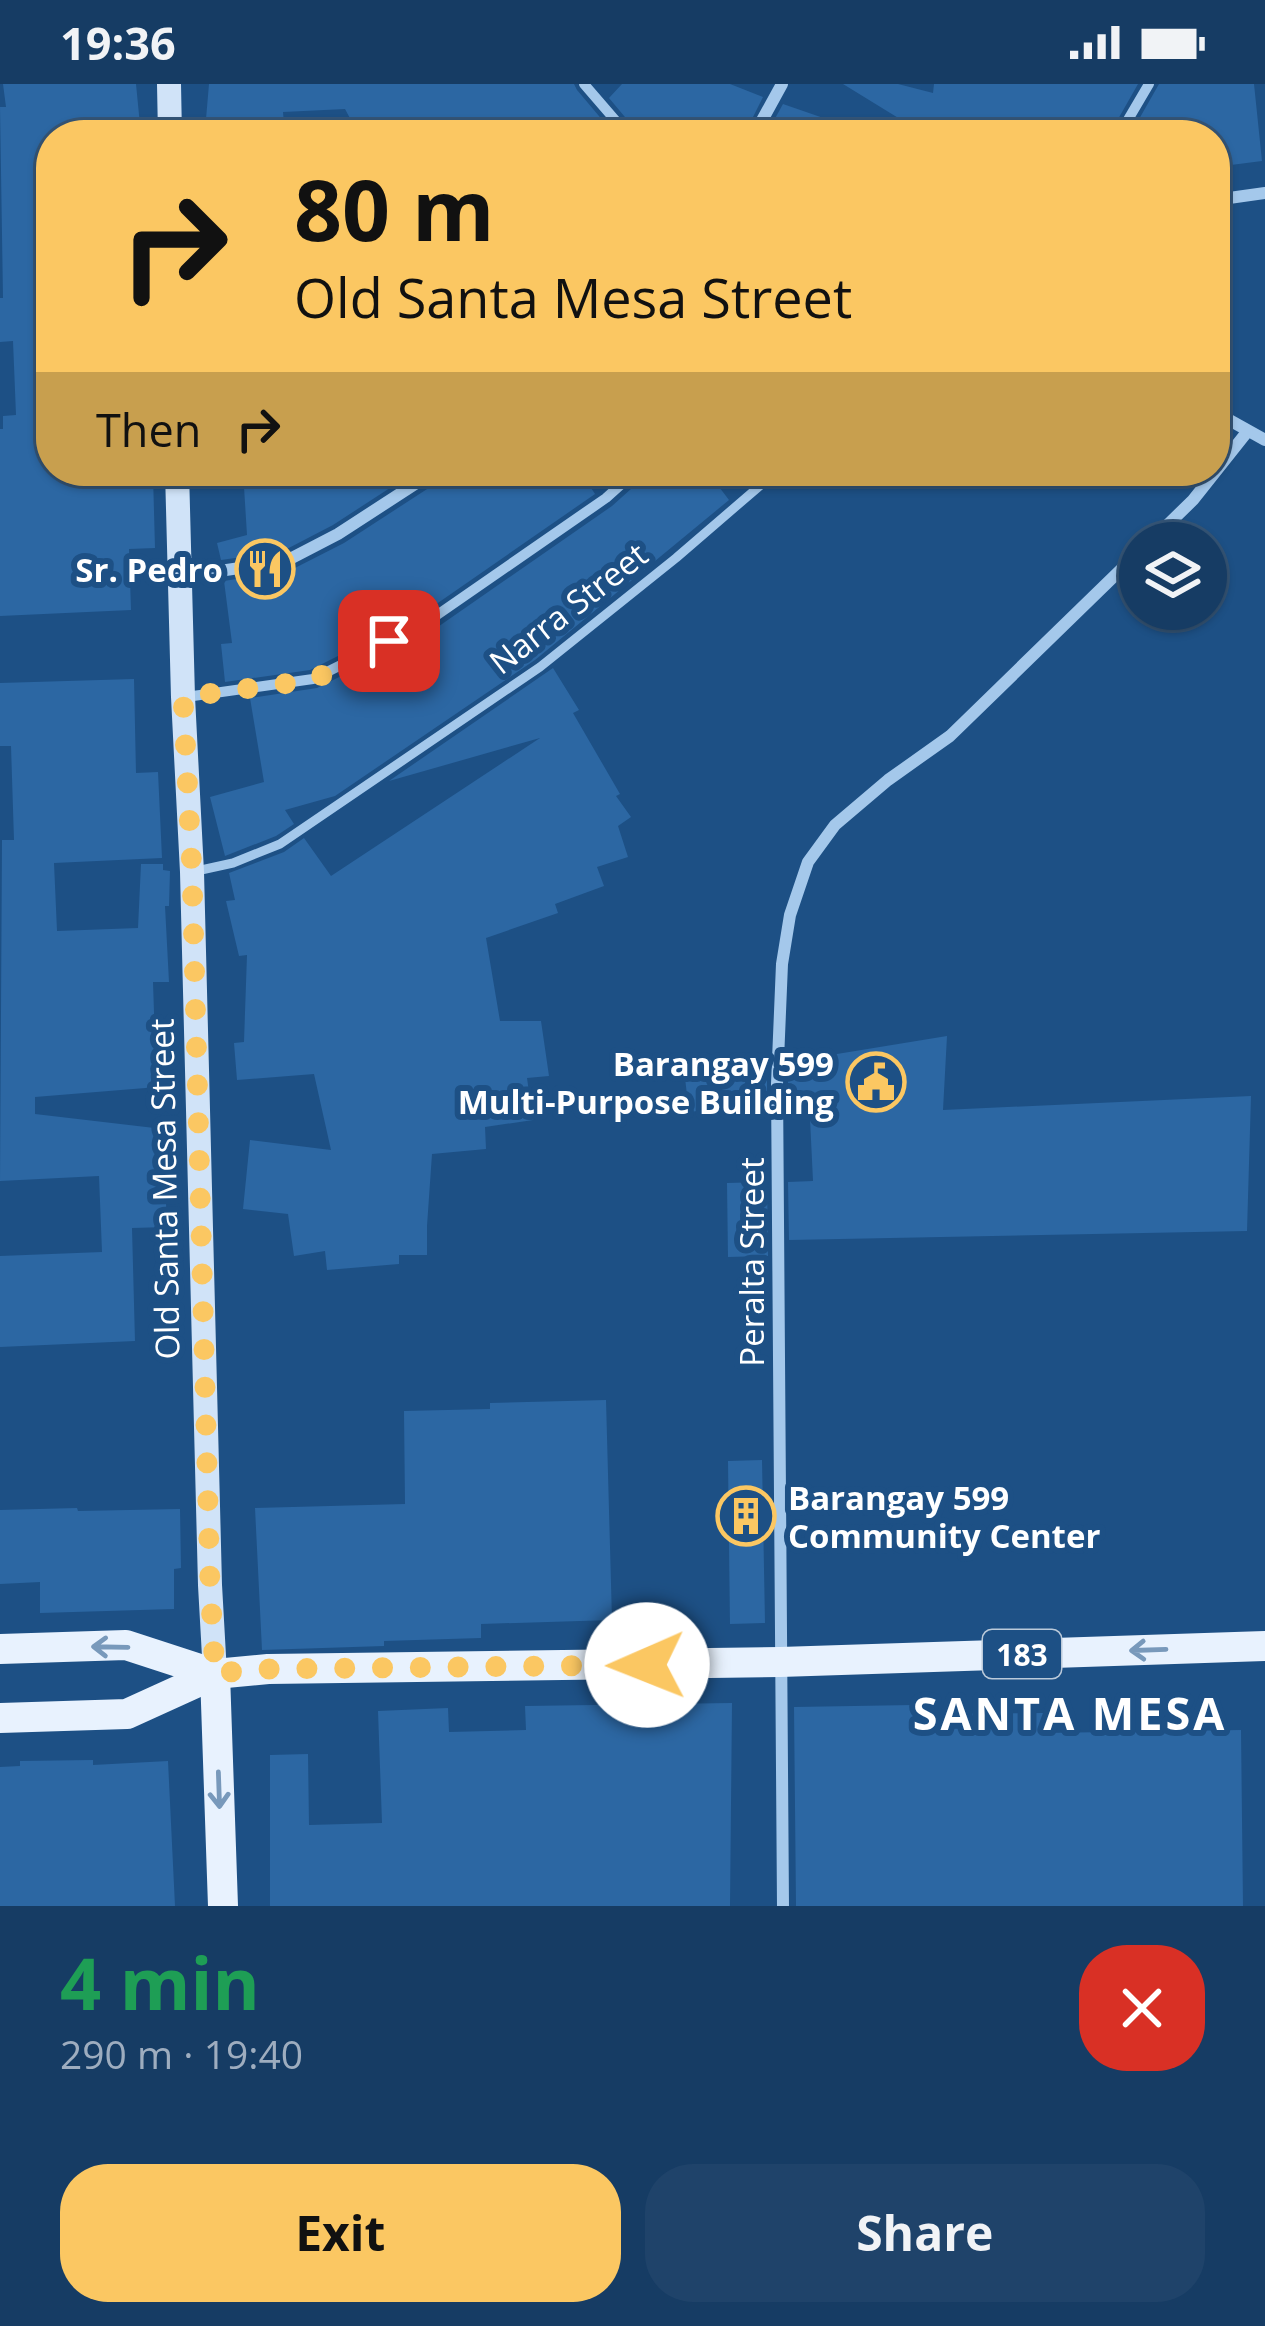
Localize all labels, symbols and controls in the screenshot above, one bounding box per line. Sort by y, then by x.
text: 19:36 [60,12,176,73]
text: 80 m [294,151,494,266]
icon: right [96,168,252,324]
text: Old Santa Mesa Street [294,260,852,334]
icon: right [225,396,291,462]
text: Then [96,399,201,460]
map controls [1119,522,1227,630]
button: layers [1119,522,1227,630]
street label: Narra Street [480,532,656,684]
restaurant icon: Sr. Pedro [234,538,296,600]
place label: Sr. Pedro [75,547,223,592]
pin [338,590,440,692]
icon: arrive [356,608,422,674]
street label: Old Santa Mesa Street [139,1018,189,1360]
place label: Barangay 599 Multi-Purpose Building [458,1041,834,1124]
public building icon: Barangay 599 Multi-Purpose Building [845,1051,907,1113]
street label: Peralta Street [729,1157,774,1367]
place label: Barangay 599 Community Center [788,1475,1100,1558]
building icon: Barangay 599 Community Center [715,1485,777,1547]
position arrow [584,1602,710,1728]
road number: 183 [983,1630,1061,1678]
one-way arrow [91,1635,130,1658]
one-way arrow [1129,1638,1168,1661]
district label: SANTA MESA [913,1682,1227,1743]
one-way arrow [208,1770,231,1809]
text: 4 min [60,1933,260,2031]
button: close [1079,1945,1205,2071]
text: 290 m · 19:40 [60,2027,303,2080]
button: Exit [60,2164,621,2302]
button: Share [645,2164,1205,2302]

